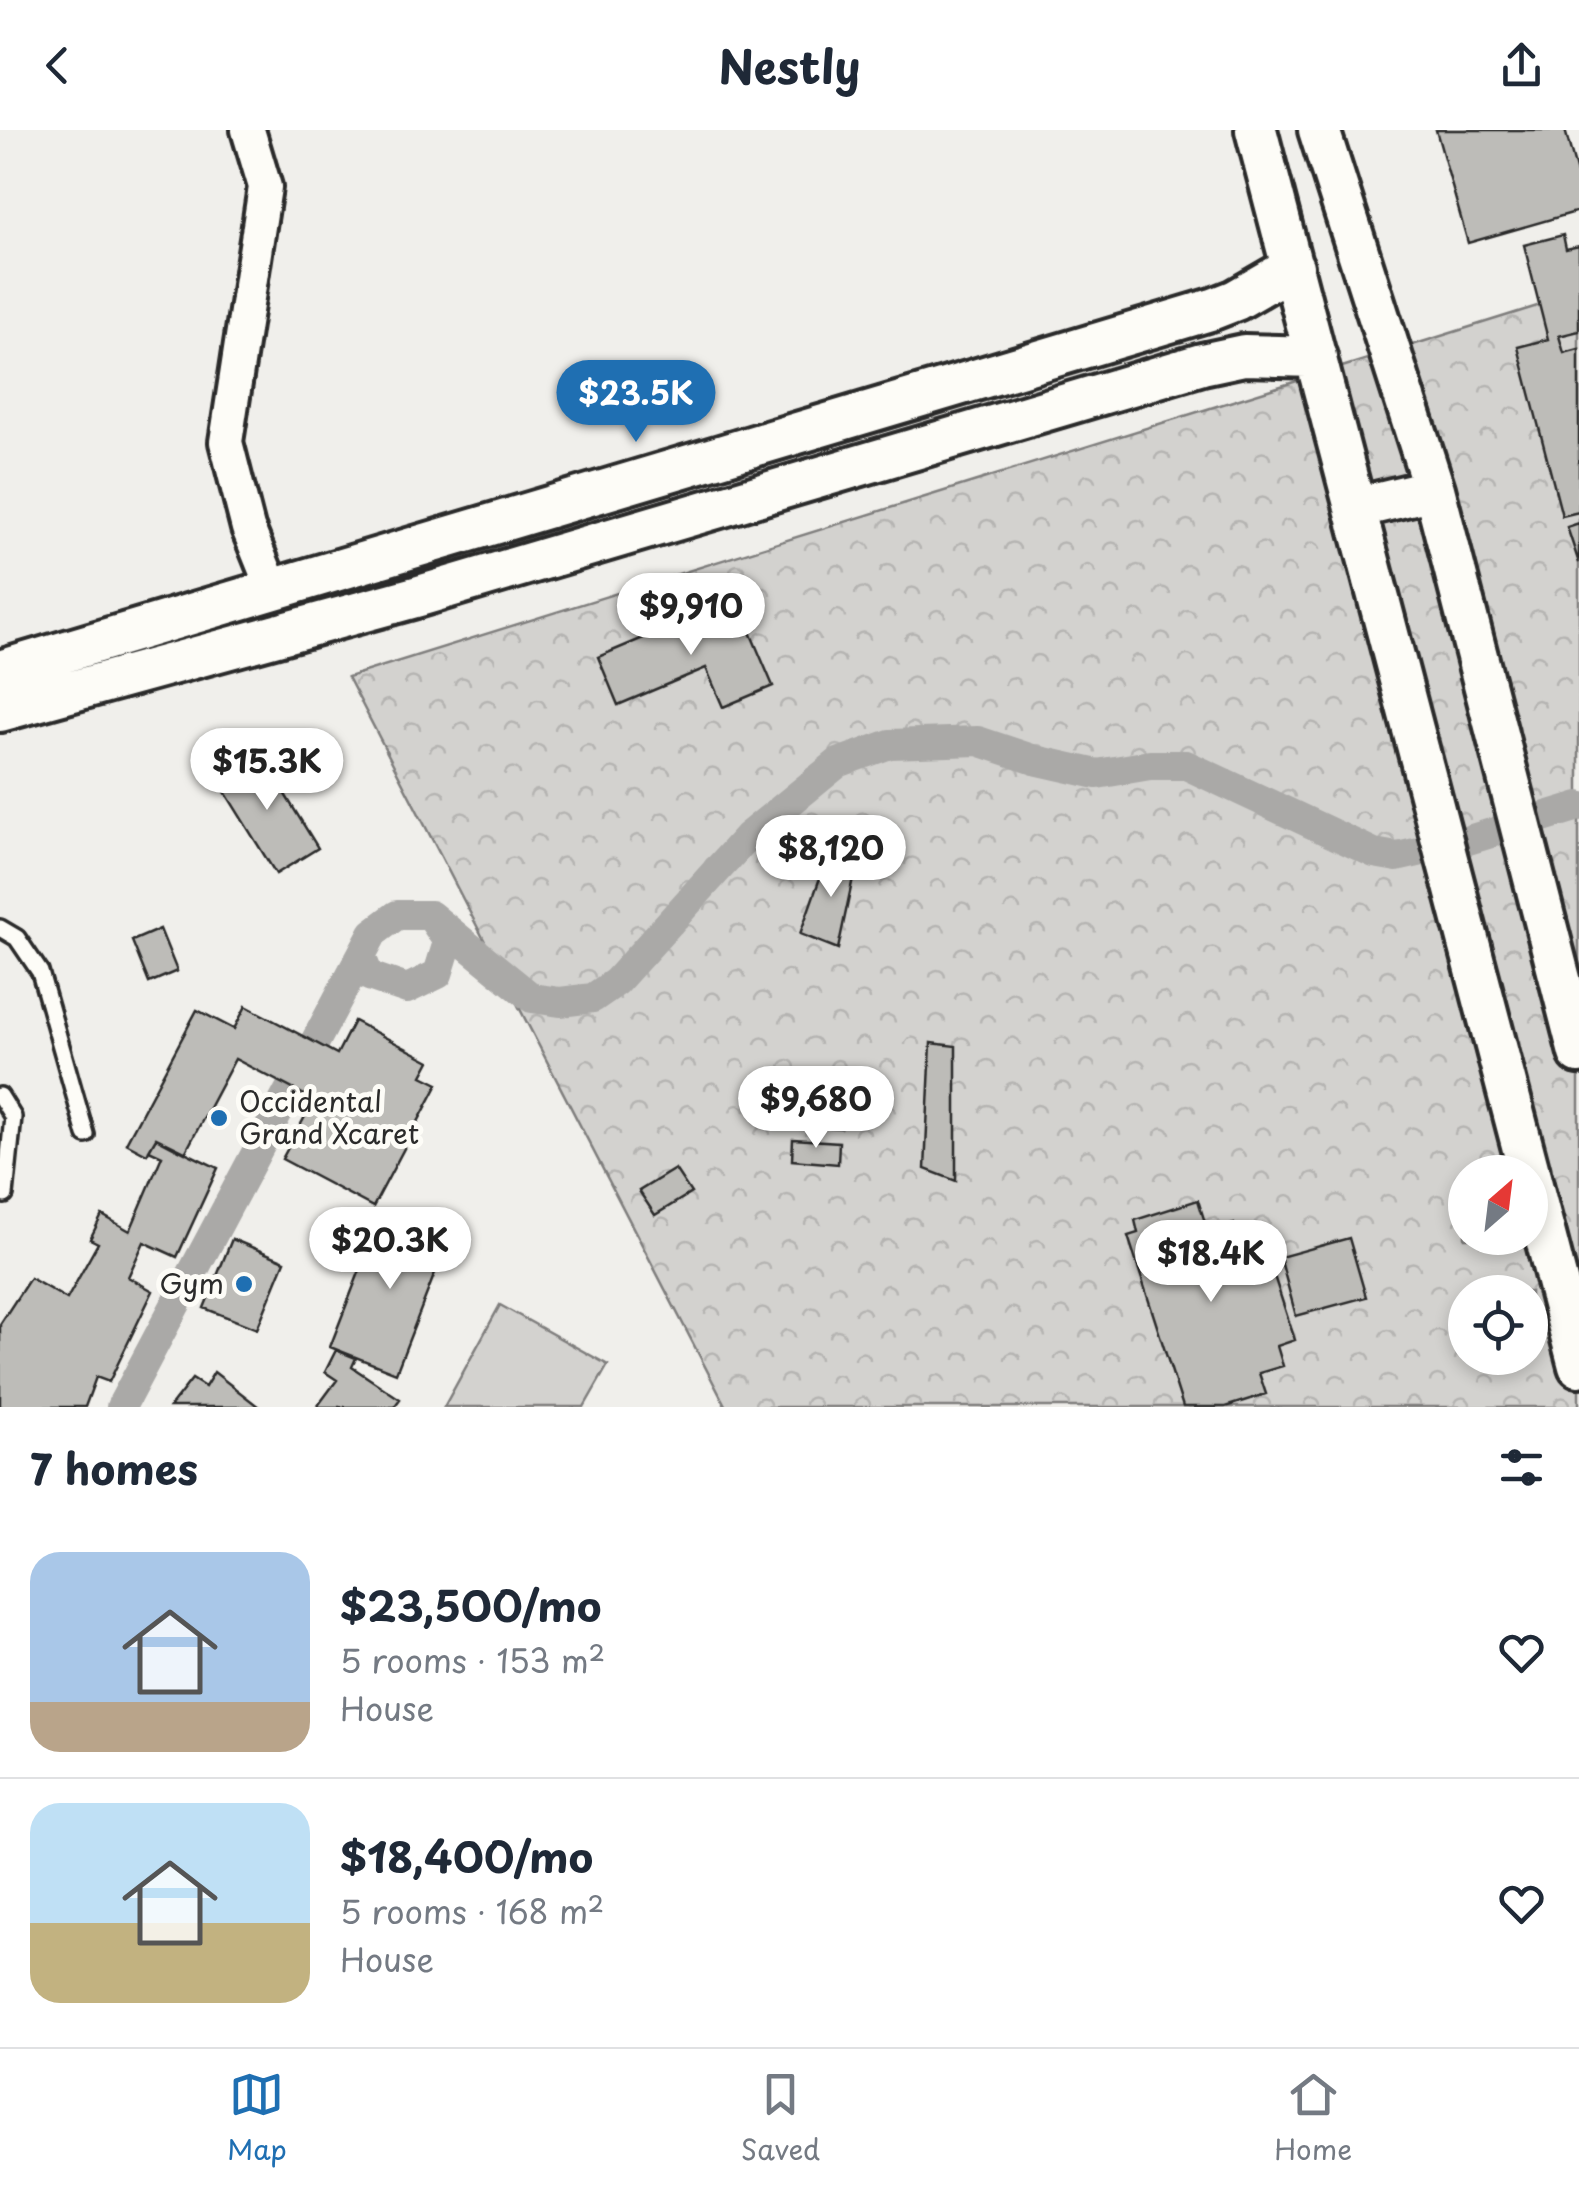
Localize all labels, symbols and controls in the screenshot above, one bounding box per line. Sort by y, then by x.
text: Nestly [719,31,860,99]
icon: back [30,38,85,93]
icon: share [1494,38,1549,93]
pin: $23.5K [555,360,717,445]
text: $23.5K [578,368,694,416]
pin: $9,910 [610,573,772,658]
text: $9,910 [639,581,743,629]
pin: $15.3K [186,728,348,813]
text: $15.3K [212,736,322,784]
pin: $8,120 [750,815,912,900]
text: $8,120 [778,823,884,871]
pin: $9,680 [735,1066,897,1151]
text: $9,680 [760,1074,872,1122]
place label: Occidental Grand Xcaret [239,1079,419,1154]
marker: Occidental Grand Xcaret [208,1107,230,1129]
north arrow [1448,1155,1548,1255]
map controls [1448,1155,1548,1375]
pin: $20.3K [309,1207,471,1292]
text: $20.3K [331,1215,449,1263]
pin: $18.4K [1130,1220,1292,1305]
text: $18.4K [1157,1228,1265,1276]
place label: Gym [159,1261,224,1304]
marker: Gym [233,1273,255,1295]
button: locate [1448,1275,1548,1375]
text: 7 homes [30,1436,198,1499]
icon: filters [1494,1440,1549,1495]
text: $23,500/mo [340,1573,601,1636]
icon: home [110,1592,230,1712]
icon: heart [1494,1625,1549,1680]
text: 5 rooms · 153 m² [340,1636,605,1684]
text: House [340,1684,434,1732]
text: $18,400/mo [340,1824,593,1887]
icon: home [110,1843,230,1963]
icon: heart [1494,1876,1549,1931]
text: 5 rooms · 168 m² [340,1887,604,1935]
text: House [340,1935,434,1983]
tab: Map [227,2067,287,2170]
tab: Saved [741,2067,820,2170]
tab: Home [1274,2067,1352,2170]

